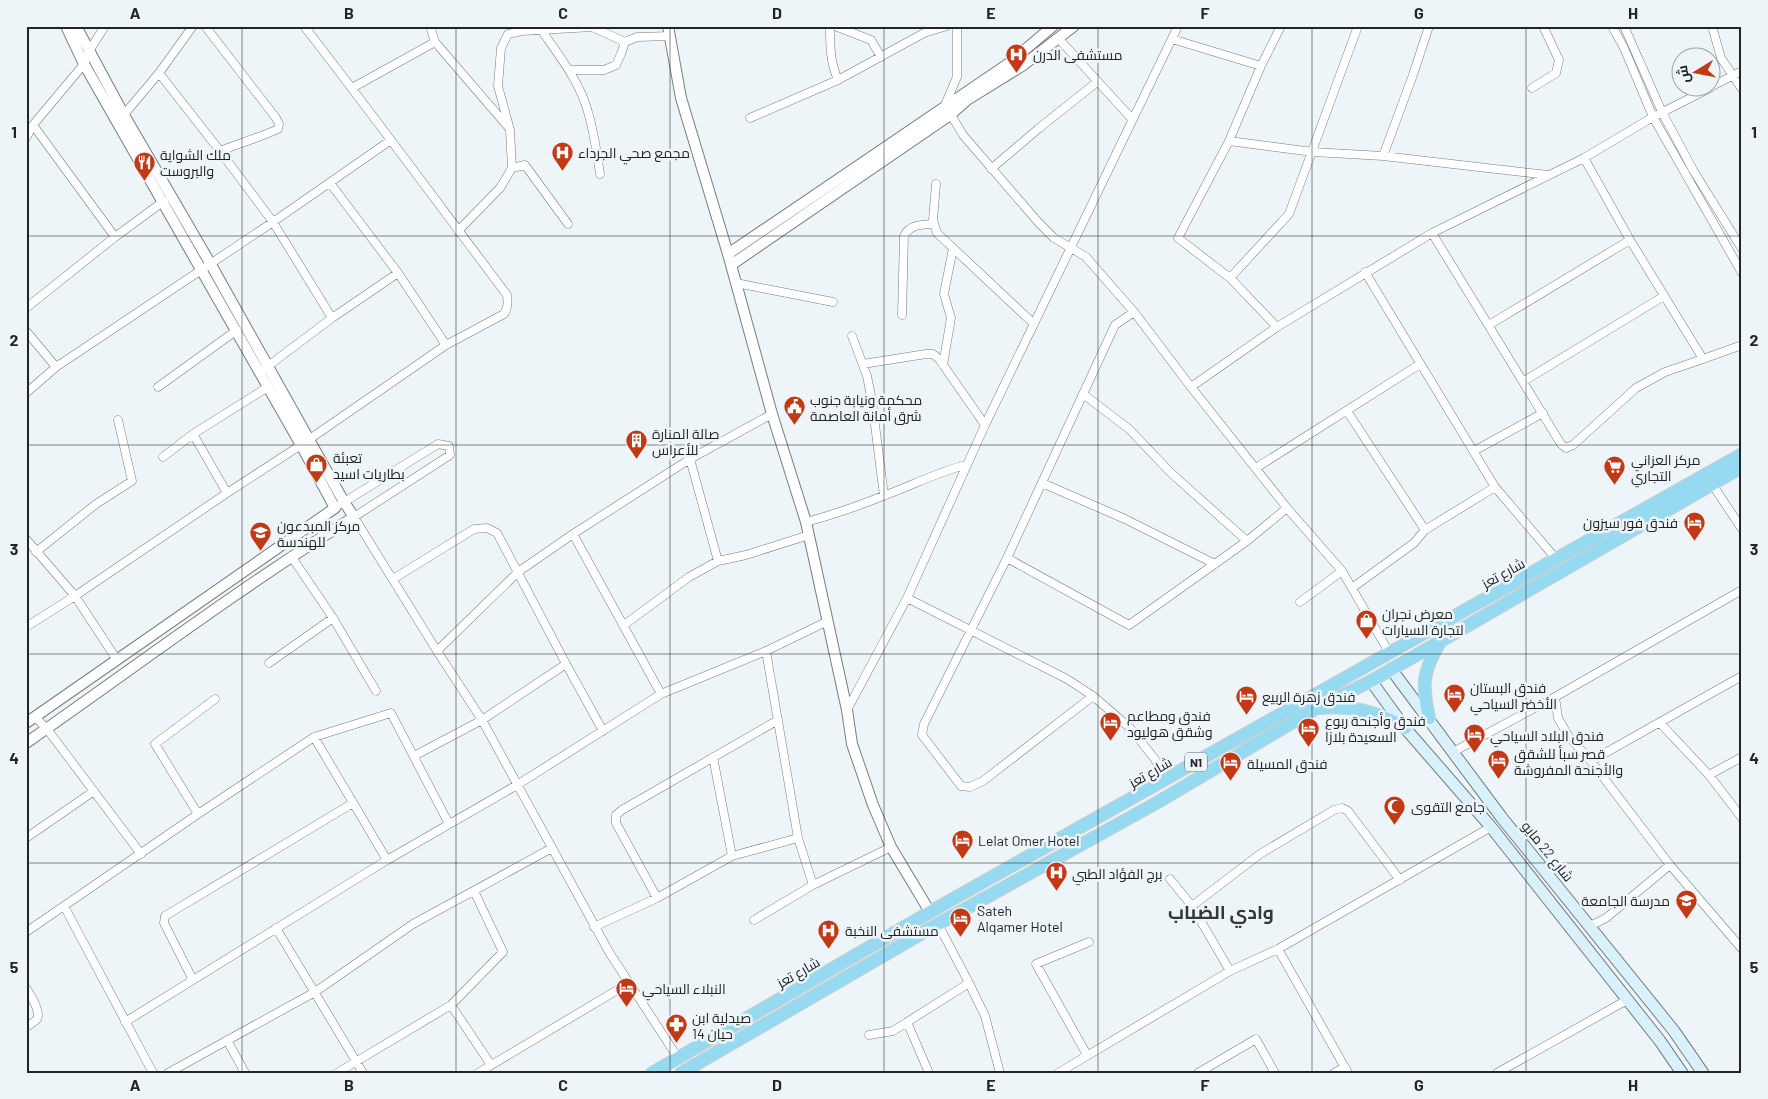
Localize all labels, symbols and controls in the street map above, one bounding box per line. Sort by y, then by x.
text: A [130,3,141,22]
text: B [344,3,354,22]
text: C [558,3,568,22]
text: D [772,3,782,22]
text: E [986,3,996,22]
text: F [1201,3,1210,22]
text: G [1414,3,1424,22]
text: H [1628,3,1638,22]
hospital icon: مستشفى الدرن [1005,42,1029,73]
place label: مستشفى الدرن [1033,46,1122,63]
north arrow [1670,48,1720,98]
text: ش [1673,64,1694,85]
text: 1 [11,122,17,141]
text: 1 [1751,122,1757,141]
hospital icon: مجمع صحي الجرداء [550,140,574,171]
place label: مجمع صحي الجرداء [578,144,690,165]
place label: ملك الشواية والبروست [160,146,231,179]
restaurant icon: ملك الشواية والبروست [132,150,156,181]
text: 2 [10,330,19,349]
text: 2 [1750,330,1759,349]
place label: محكمة ونيابة جنوب شرق أمانة العاصمة [810,391,922,425]
public building icon: محكمة ونيابة جنوب شرق أمانة العاصمة [782,395,806,426]
place label: صالة المنارة للأعراس [652,425,720,458]
building icon: صالة المنارة للأعراس [624,429,648,460]
place label: تعبئة بطاريات اسيد [333,449,405,482]
place label: مركز العزاني التجاري [1631,451,1701,488]
shop icon: تعبئة بطاريات اسيد [305,453,329,484]
supermarket icon: مركز العزاني التجاري [1603,455,1627,486]
hotel icon: فندق فور سيزون [1682,510,1706,541]
place label: فندق فور سيزون [1583,514,1678,532]
place label: مركز المبدعون للهندسة [277,517,360,550]
school or university icon: مركز المبدعون للهندسة [249,521,273,552]
text: 3 [10,539,18,558]
text: 3 [1750,539,1758,558]
street label: شارع تعز [1478,554,1528,593]
place label: معرض نجران لتجارة السيارات [1382,605,1464,638]
shop icon: معرض نجران لتجارة السيارات [1354,609,1378,640]
place label: فندق البستان الأخضر السياحي [1470,679,1557,716]
hotel icon: فندق البستان الأخضر السياحي [1442,683,1466,714]
hotel icon: فندق زهرة الربيع [1234,684,1258,715]
place label: فندق زهرة الربيع [1262,688,1356,706]
place label: فندق ومطاعم وشقق هوليود [1127,707,1213,741]
hotel icon: فندق ومطاعم وشقق هوليود [1099,711,1123,742]
place label: فندق وأجنحة ربوع السعيدة بلازا [1325,712,1426,745]
hotel icon: فندق وأجنحة ربوع السعيدة بلازا [1297,716,1321,747]
hotel icon: فندق البلاد السياحي [1462,723,1486,754]
place label: فندق البلاد السياحي [1490,727,1604,748]
place label: قصر سبأ للشقق والأجنحة المفروشة [1514,745,1623,778]
text: 4 [9,748,19,767]
text: 4 [1749,748,1759,767]
hotel icon: قصر سبأ للشقق والأجنحة المفروشة [1486,749,1510,780]
hotel icon: فندق المسيلة [1219,751,1243,782]
road number: N1 [1185,752,1207,772]
street label: شارع تعز [1125,753,1175,792]
place label: فندق المسيلة [1247,755,1328,773]
mosque icon: جامع التقوى [1383,794,1407,825]
place label: جامع التقوى [1411,798,1485,816]
street label: شارع 22 مايو [1518,817,1577,885]
hotel icon: Lelat Omer Hotel [950,828,974,859]
place label: Lelat Omer Hotel [978,832,1079,849]
hospital icon: برج الفؤاد الطبي [1044,861,1068,892]
place label: برج الفؤاد الطبي [1072,865,1163,886]
school or university icon: مدرسة الجامعة [1674,888,1698,919]
place label: مدرسة الجامعة [1581,892,1670,909]
district label: وادي الضباب [1168,900,1274,928]
place label: Sateh Alqamer Hotel [977,902,1063,935]
hotel icon: Sateh Alqamer Hotel [949,906,973,937]
hospital icon: مستشفى النخبة [817,918,841,949]
place label: مستشفى النخبة [845,922,939,939]
street label: شارع تعز [773,953,823,992]
text: 5 [10,957,19,976]
text: 5 [1750,957,1759,976]
hotel icon: النبلاء السياحي [614,976,638,1007]
place label: النبلاء السياحي [642,980,726,1001]
place label: صيدلية ابن حيان 14 [692,1009,751,1042]
pharmacy icon: صيدلية ابن حيان 14 [664,1013,688,1044]
text: A [130,1075,141,1094]
text: B [344,1075,354,1094]
text: C [558,1075,568,1094]
text: D [772,1075,782,1094]
text: E [986,1075,996,1094]
text: F [1201,1075,1210,1094]
text: G [1414,1075,1424,1094]
text: H [1628,1075,1638,1094]

